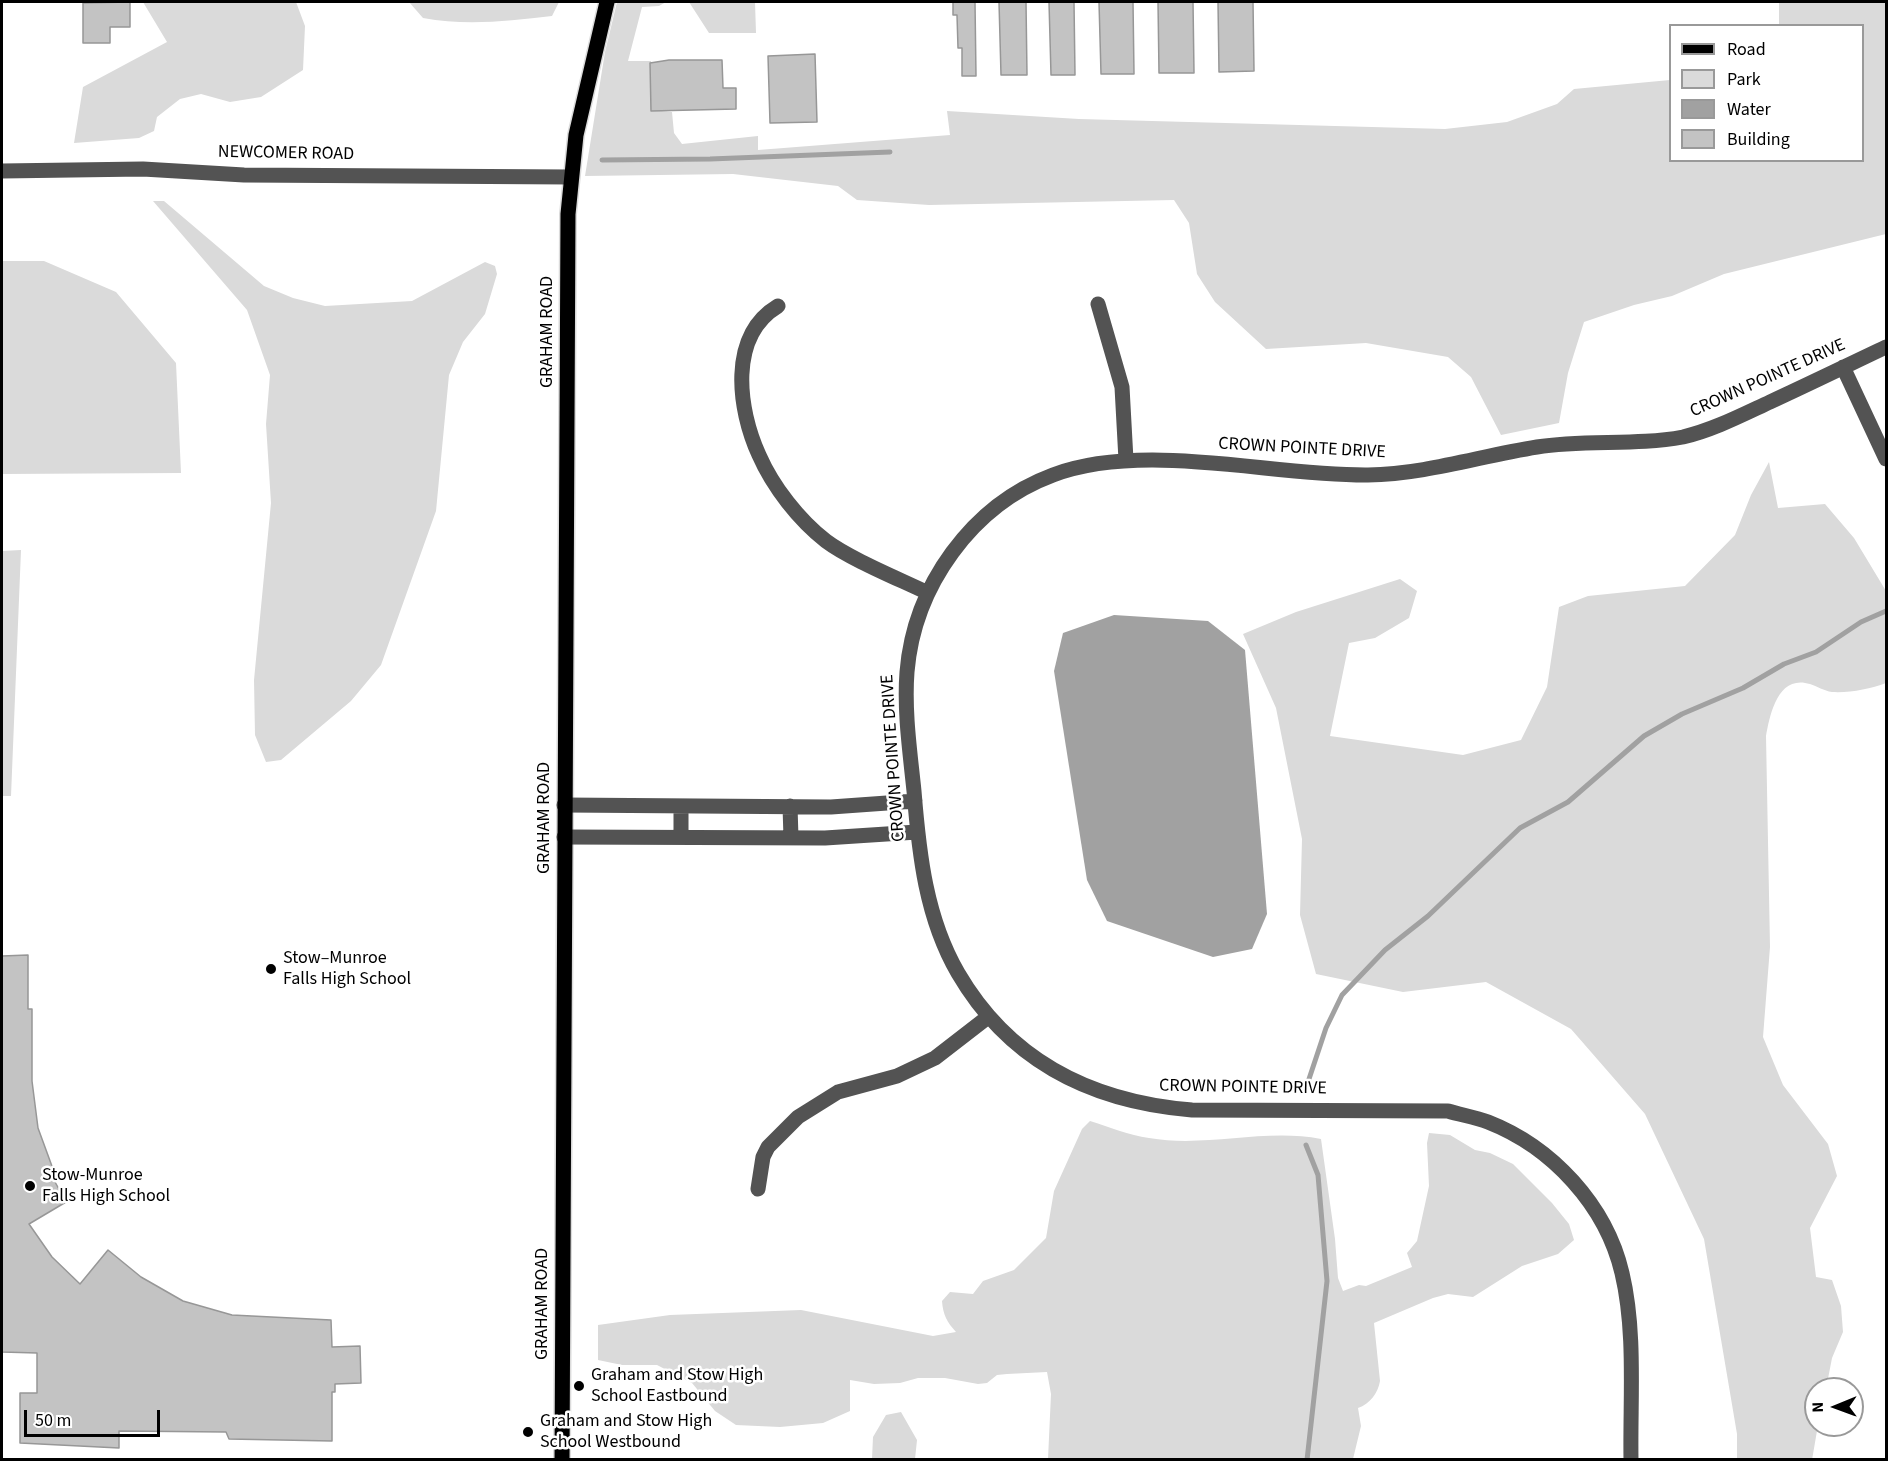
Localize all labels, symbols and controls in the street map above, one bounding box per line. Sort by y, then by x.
legend [1669,24,1864,162]
text: Road [1727,37,1766,62]
text: Park [1727,67,1761,92]
text: Water [1727,97,1771,122]
text: Building [1727,127,1790,152]
street label: NEWCOMER ROAD [218,142,354,166]
street label: GRAHAM ROAD [537,276,559,388]
street label: CROWN POINTE DRIVE [1687,335,1849,423]
street label: CROWN POINTE DRIVE [1218,434,1386,464]
street label: CROWN POINTE DRIVE [877,674,911,842]
street label: GRAHAM ROAD [534,762,556,874]
place label: Stow–Munroe Falls High School [283,948,411,990]
marker: Stow–Munroe Falls High School [264,962,278,976]
street label: CROWN POINTE DRIVE [1159,1076,1327,1100]
place label: Stow-Munroe Falls High School [42,1165,170,1208]
marker: Stow-Munroe Falls High School [23,1179,37,1193]
street label: GRAHAM ROAD [532,1248,554,1360]
place label: Graham and Stow High School Eastbound [591,1365,763,1408]
north arrow [1804,1377,1864,1437]
marker: Graham and Stow High School Eastbound [572,1379,586,1393]
scale bar [27,1398,164,1436]
text: N [1807,1402,1829,1413]
text: 50 m [35,1408,71,1433]
place label: Graham and Stow High School Westbound [540,1411,712,1454]
marker: Graham and Stow High School Westbound [521,1425,535,1439]

